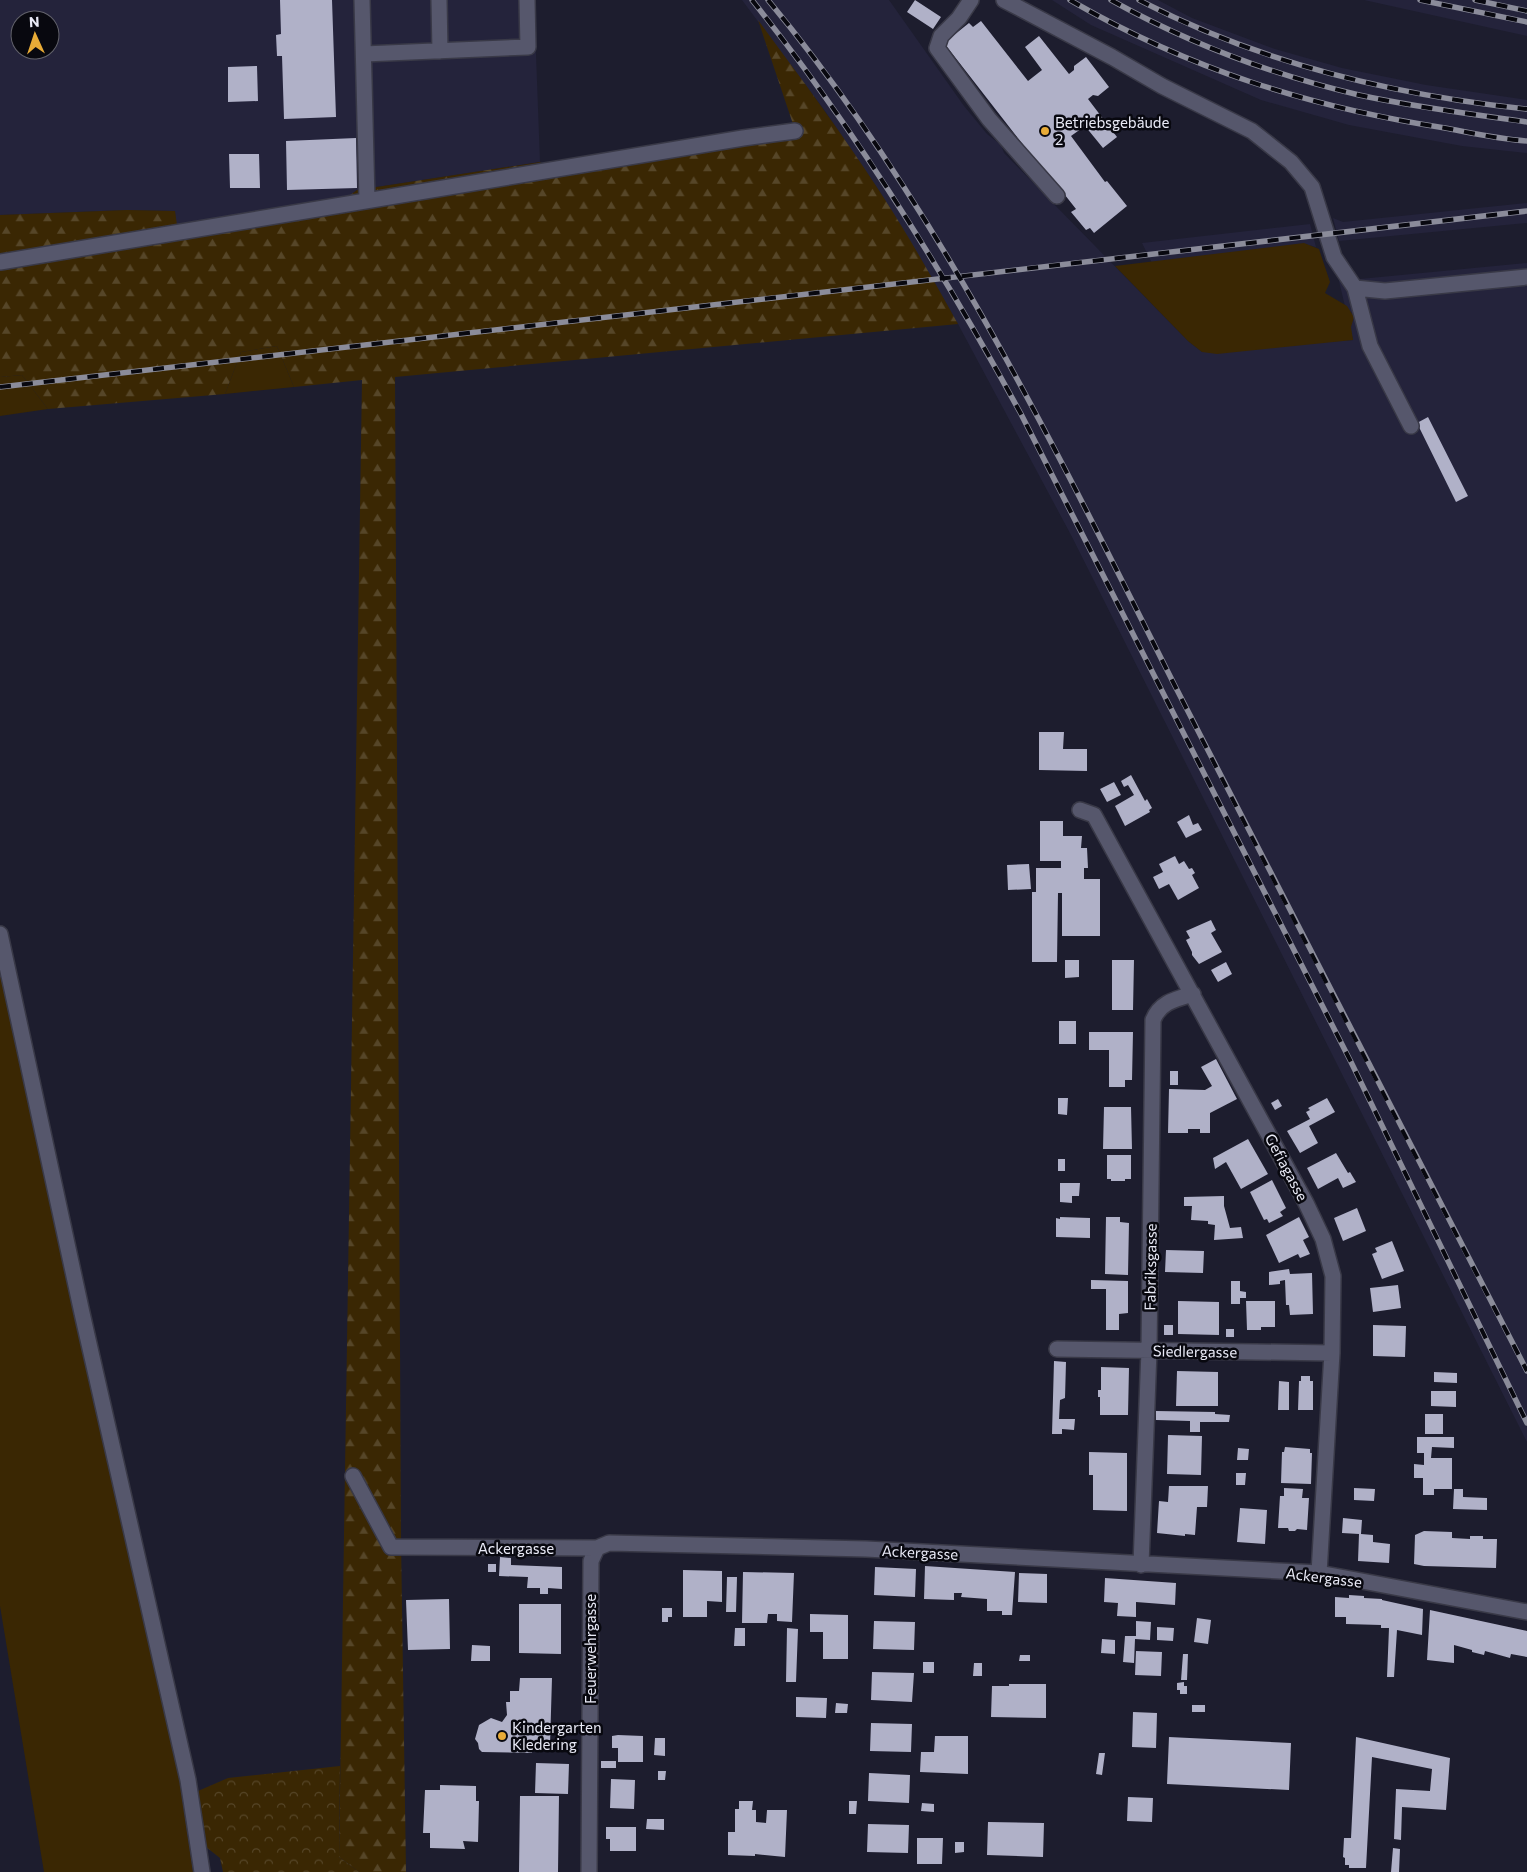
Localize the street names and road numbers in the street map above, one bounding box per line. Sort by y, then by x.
street label: Gefiagasse [1262,1130,1312,1204]
street label: Fabriksgasse [1140,1223,1160,1311]
street label: Siedlergasse [1153,1341,1237,1361]
street label: Ackergasse [478,1539,554,1557]
street label: Ackergasse [881,1541,959,1563]
street label: Ackergasse [1285,1563,1363,1591]
street label: Feuerwehrgasse [581,1594,599,1704]

